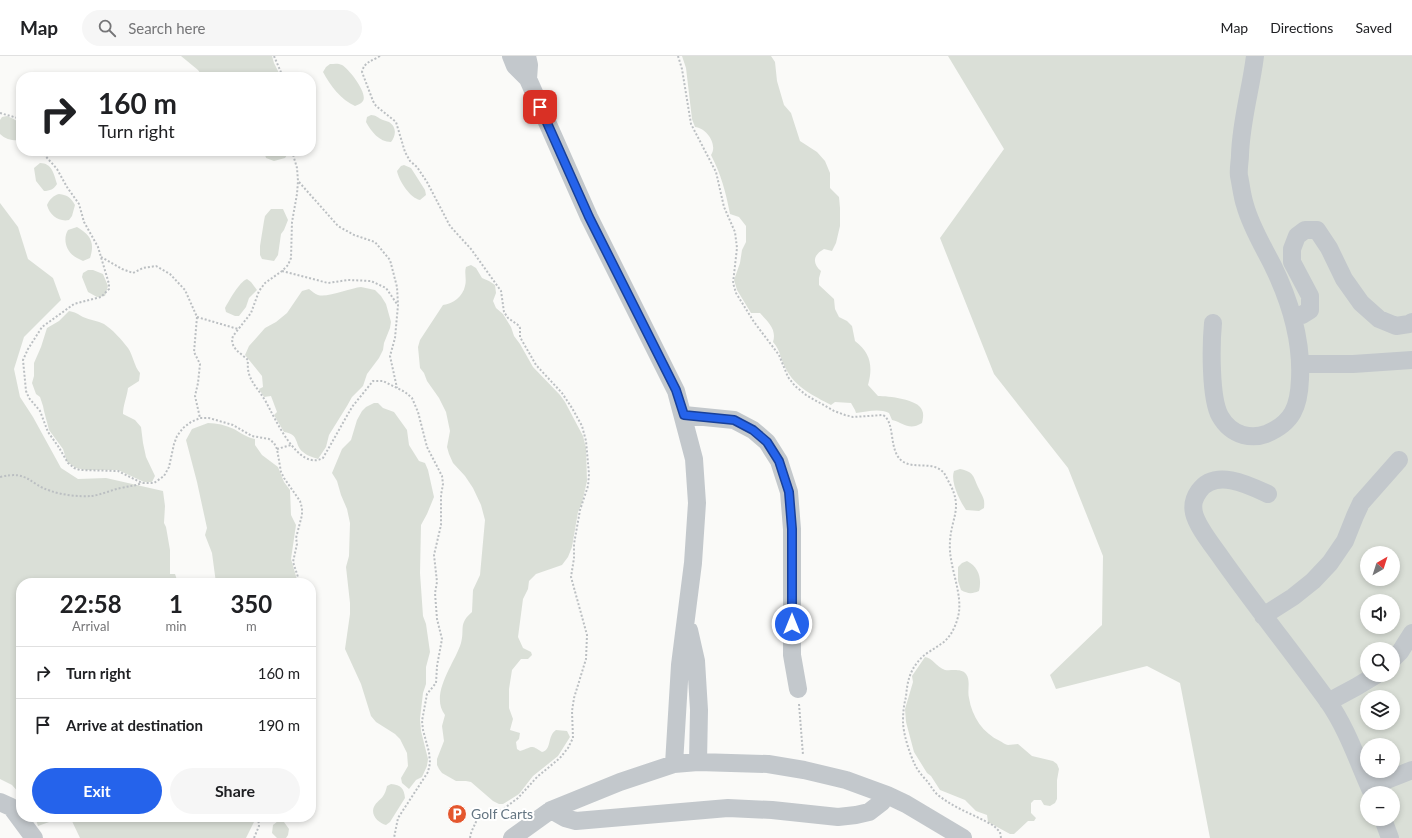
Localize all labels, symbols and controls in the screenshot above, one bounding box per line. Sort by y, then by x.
search box [82,10,362,46]
text: Map [20,16,58,39]
icon: search [96,17,118,39]
text: Search here [128,19,206,37]
text: Map [1221,19,1248,36]
text: Directions [1270,19,1333,36]
text: Saved [1355,19,1392,36]
text: 160 m [98,86,177,120]
icon: right [32,88,84,140]
pin [523,90,557,124]
icon: arrive [529,96,551,118]
text: Turn right [98,120,175,142]
north arrow [1360,546,1400,586]
map controls [1360,546,1400,826]
text: 22:58 [60,589,122,618]
text: 1 [169,589,183,618]
text: 350 [230,589,272,618]
button: sound [1360,594,1400,634]
position arrow [771,603,813,645]
text: Arrival [72,618,109,634]
text: min [166,618,187,634]
text: m [246,618,257,634]
button: search [1360,642,1400,682]
icon: right [32,662,54,684]
text: Turn right [66,664,131,682]
text: 160 m [258,664,300,682]
button: layers [1360,690,1400,730]
icon: arrive [32,714,54,736]
text: Arrive at destination [66,716,203,734]
text: 190 m [258,716,300,734]
button: + [1360,738,1400,778]
button: Exit [32,768,162,814]
button: Share [170,768,300,814]
button: − [1360,786,1400,826]
parking icon: Golf Carts [446,803,468,825]
place label: Golf Carts [471,805,533,822]

